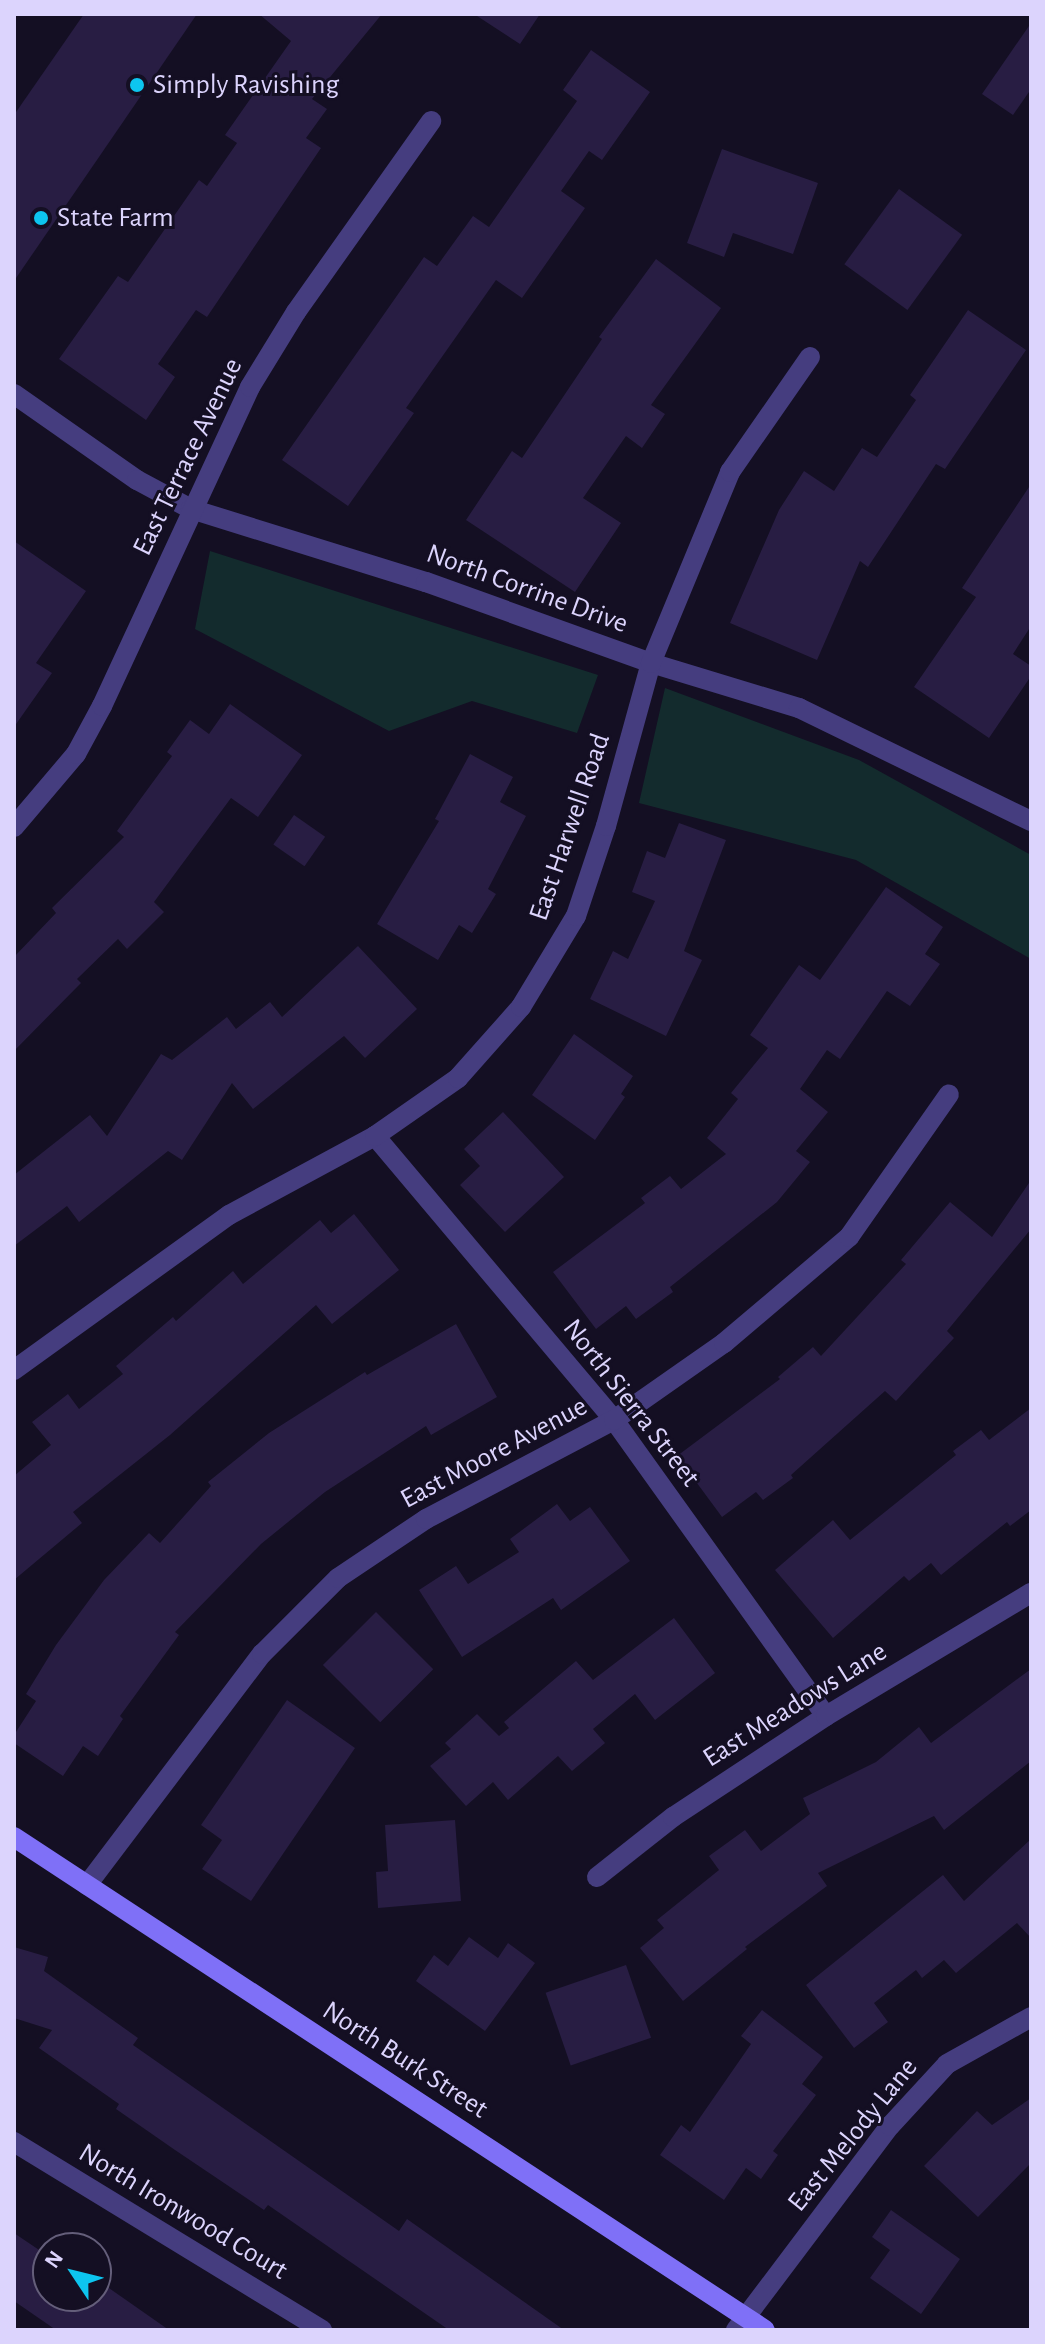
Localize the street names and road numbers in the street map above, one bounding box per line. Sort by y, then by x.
street label: East Terrace Avenue [126,353,250,561]
street label: North Corrine Drive [422,537,632,641]
street label: East Harwell Road [522,729,618,925]
street label: North Sierra Street [555,1313,707,1493]
street label: East Moore Avenue [395,1390,593,1516]
street label: East Meadows Lane [697,1635,893,1775]
street label: North Burk Street [316,1994,494,2126]
street label: East Melody Lane [781,2052,925,2218]
street label: North Ironwood Court [73,2136,293,2288]

